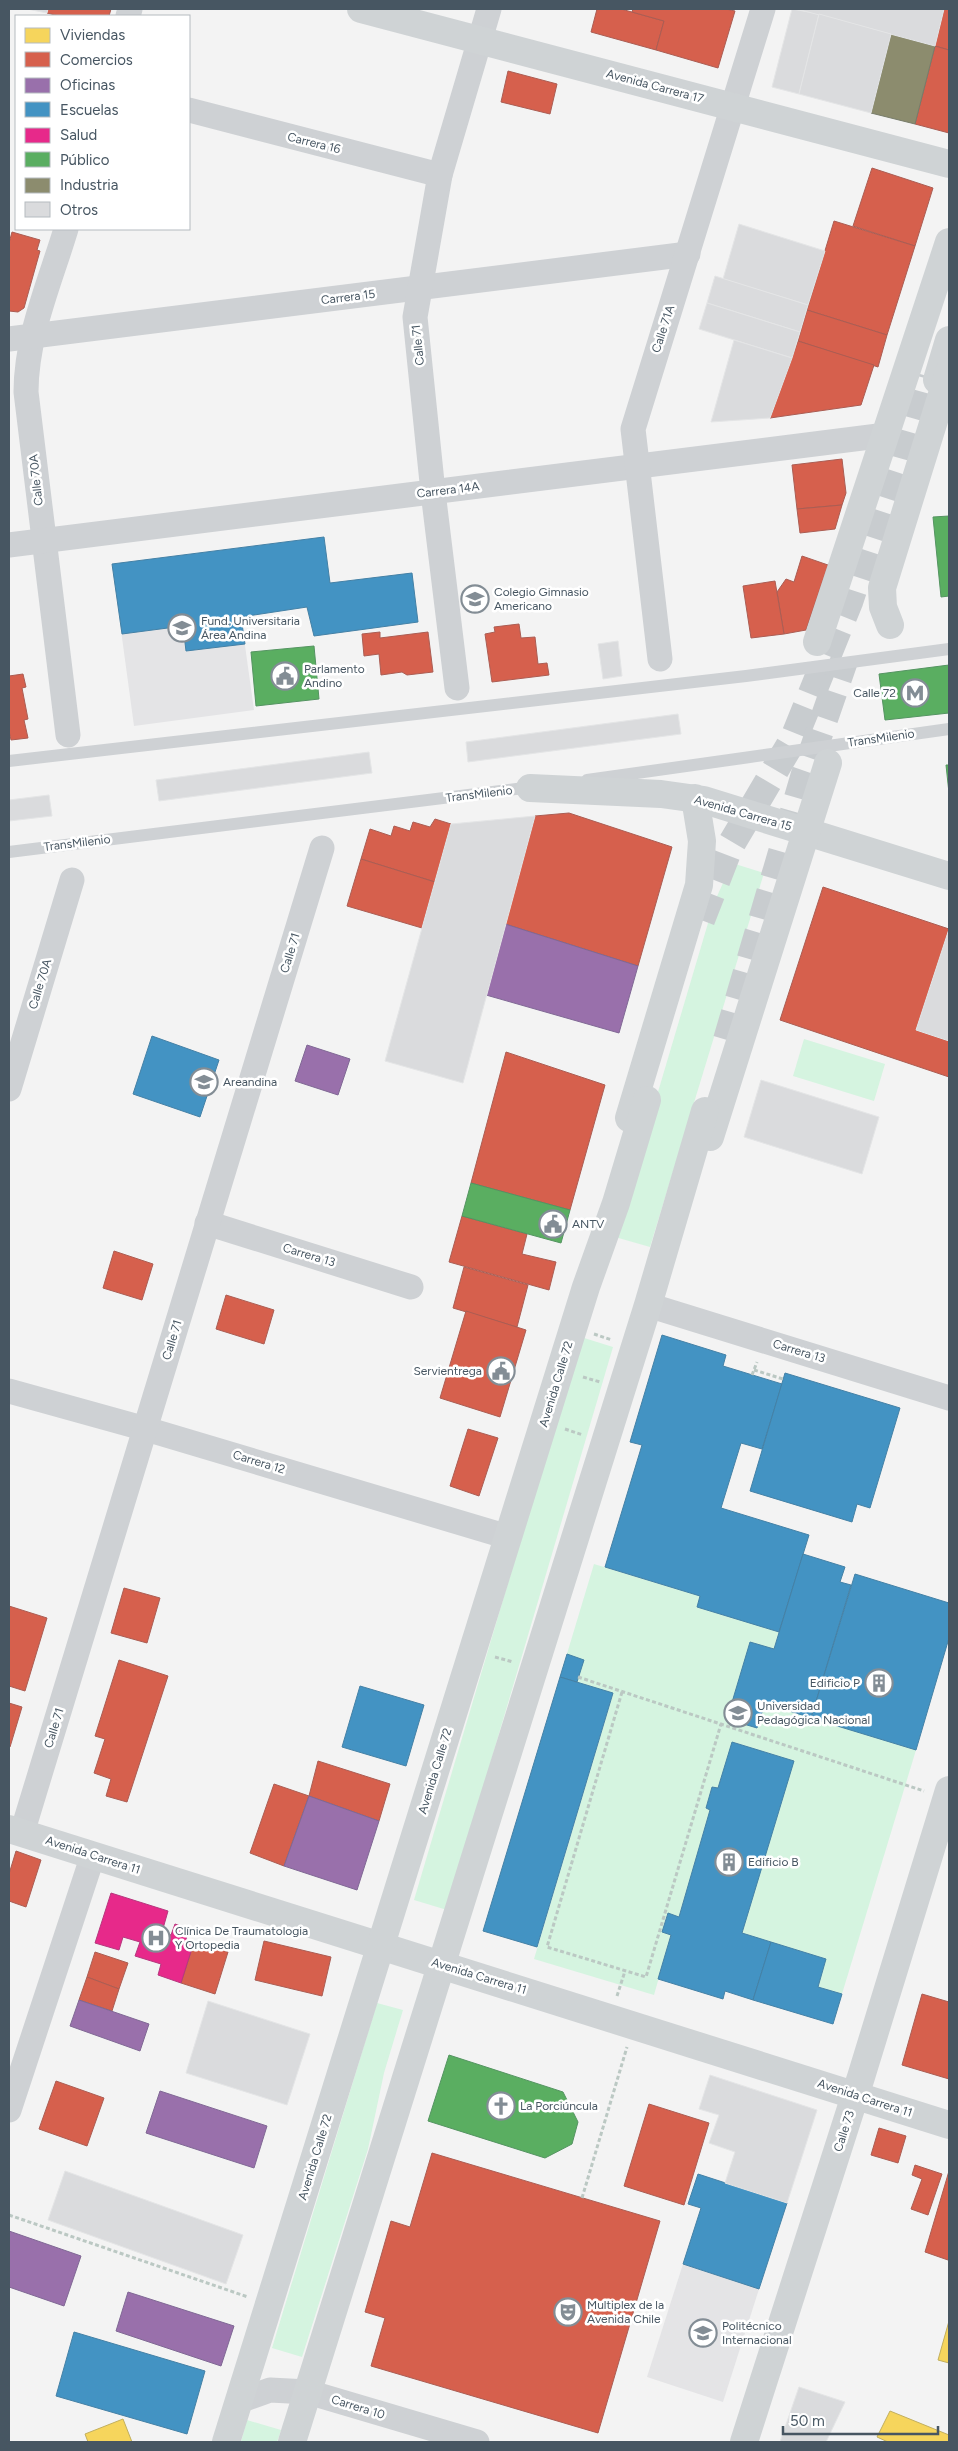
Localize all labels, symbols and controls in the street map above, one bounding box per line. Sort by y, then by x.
legend [15,15,190,230]
text: Viviendas [60,26,125,44]
text: Comercios [60,51,133,69]
street label: Avenida Carrera 17 [605,66,706,106]
text: Oficinas [60,76,115,94]
text: Escuelas [60,101,119,119]
text: Salud [60,126,97,144]
street label: Carrera 16 [286,130,342,156]
text: Público [60,151,110,169]
text: Industria [60,176,118,194]
text: Otros [60,201,98,219]
street label: Carrera 15 [320,287,376,307]
street label: Calle 71A [649,303,677,355]
street label: Calle 71 [409,324,427,366]
street label: Calle 70A [26,453,46,507]
street label: Carrera 14A [416,479,480,501]
school or university icon: Colegio Gimnasio Americano [460,584,490,614]
place label: Colegio Gimnasio Americano [494,585,589,613]
school or university icon: Fund. Universitaria Área Andina [167,613,197,643]
place label: Fund. Universitaria Área Andina [201,614,300,642]
public building icon: Parlamento Andino [270,661,300,691]
place label: Parlamento Andino [304,662,365,690]
metro station icon: Calle 72 [900,678,930,708]
place label: Calle 72 [853,686,896,700]
street label: TransMilenio [847,726,915,750]
street label: TransMilenio [445,783,513,805]
street label: Avenida Carrera 15 [693,792,793,834]
street label: TransMilenio [43,832,111,854]
street label: Calle 71 [277,931,303,975]
street label: Calle 70A [26,957,54,1011]
school or university icon: Areandina [189,1067,219,1097]
place label: Areandina [223,1075,277,1089]
public building icon: ANTV [538,1209,568,1239]
place label: ANTV [572,1217,605,1231]
street label: Carrera 13 [281,1240,337,1270]
street label: Calle 71 [159,1318,185,1362]
street label: Carrera 13 [771,1336,827,1366]
street label: Avenida Calle 72 [536,1339,576,1429]
public building icon: Servientrega [486,1356,516,1386]
place label: Servientrega [413,1364,482,1378]
street label: Carrera 12 [231,1447,287,1477]
building icon: Edificio P [864,1668,894,1698]
place label: Edificio P [810,1676,860,1690]
school or university icon: Universidad Pedagógica Nacional [723,1698,753,1728]
place label: Universidad Pedagógica Nacional [757,1699,870,1727]
street label: Calle 71 [41,1706,67,1750]
street label: Avenida Calle 72 [415,1726,455,1816]
street label: Avenida Carrera 11 [44,1833,142,1877]
building icon: Edificio B [714,1847,744,1877]
place label: Edificio B [748,1855,799,1869]
hospital icon: Clínica De Traumatologia Y Ortopedia [141,1923,171,1953]
place label: Clínica De Traumatologia Y Ortopedia [175,1924,308,1952]
street label: Avenida Carrera 11 [430,1955,528,1997]
street label: Avenida Carrera 11 [816,2076,914,2120]
church icon: La Porciúncula [486,2091,516,2121]
place label: La Porciúncula [520,2099,598,2113]
street label: Calle 73 [831,2109,857,2153]
street label: Avenida Calle 72 [295,2112,335,2202]
theatre icon: Multiplex de la Avenida Chile [553,2297,583,2327]
place label: Multiplex de la Avenida Chile [587,2298,664,2326]
school or university icon: Politécnico Internacional [688,2318,718,2348]
place label: Politécnico Internacional [722,2319,792,2347]
street label: Carrera 10 [330,2392,387,2422]
scale bar [783,2404,938,2436]
text: 50 m [790,2412,825,2430]

